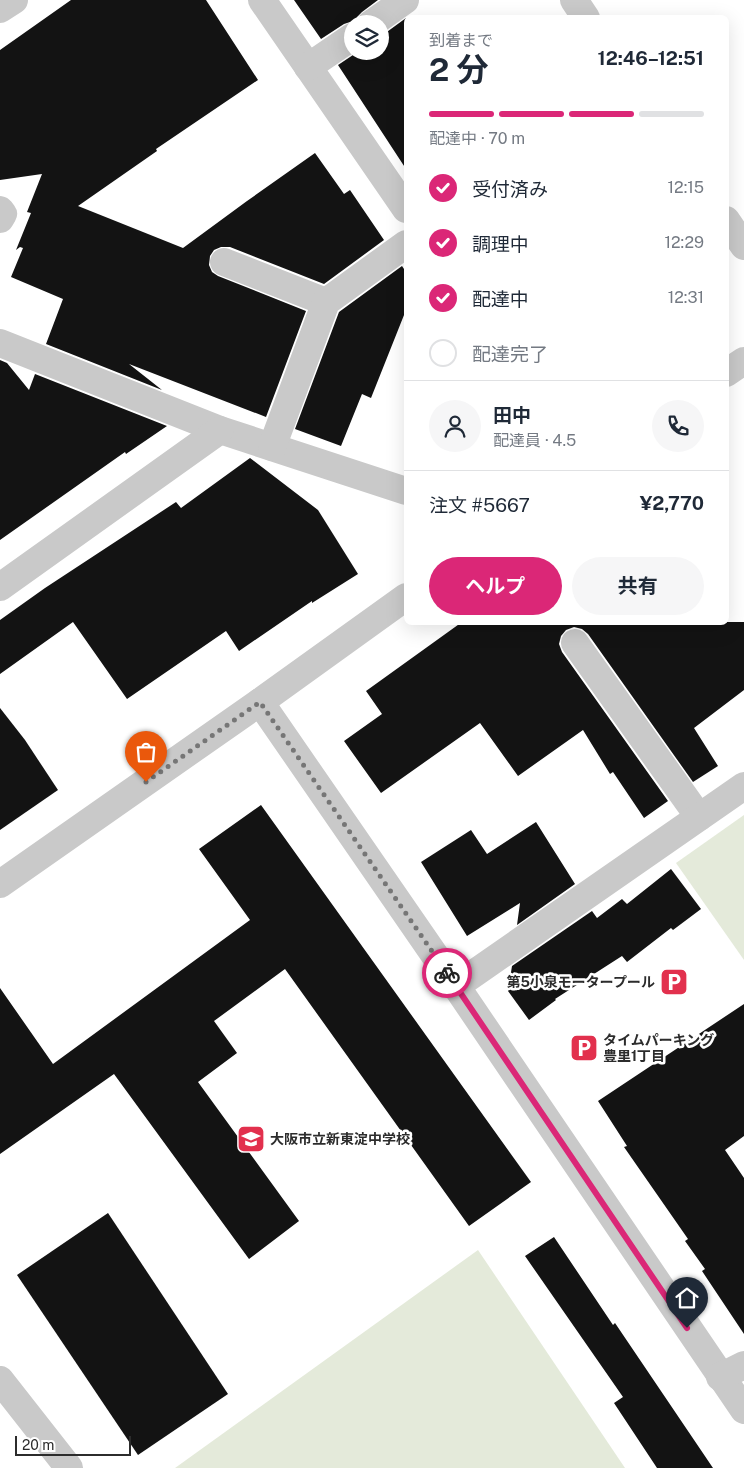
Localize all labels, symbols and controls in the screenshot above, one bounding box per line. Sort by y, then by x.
map controls [344,15,389,60]
button: layers [344,15,389,60]
text: 到着まで [429,31,493,50]
text: 12:46–12:51 [598,47,704,69]
text: 2 分 [429,51,489,88]
text: 配達中 · 70 m [429,129,525,148]
icon: check [429,174,457,202]
text: 受付済み [472,178,548,200]
text: 12:15 [668,178,704,197]
icon: check [429,229,457,257]
text: 調理中 [472,233,529,255]
text: 12:29 [664,233,704,252]
icon: check [429,284,457,312]
text: 配達中 [472,288,529,310]
text: 12:31 [668,288,704,307]
text: 配達完了 [472,343,548,365]
button: person [429,400,481,452]
button: phone [652,400,704,452]
text: 田中 [493,404,531,426]
text: 配達員 · 4.5 [493,431,576,450]
text: ¥2,770 [640,492,704,514]
text: 注文 #5667 [429,494,530,516]
button: ヘルプ [429,557,562,615]
button: 共有 [572,557,704,615]
pin [125,731,167,782]
icon: bag [132,738,160,766]
courier [422,948,472,998]
icon: bike [433,959,461,987]
parking icon: 第5小泉モータープール [659,967,689,997]
place label: 第5小泉モータープール [506,974,655,990]
place label: タイムパーキング 豊里1丁目 [603,1032,714,1064]
parking icon: タイムパーキング 豊里1丁目 [569,1033,599,1063]
school or university icon: 大阪市立新東淀中学校 [236,1124,266,1154]
place label: 大阪市立新東淀中学校 [270,1131,410,1147]
pin [666,1277,708,1328]
icon: home [673,1284,701,1312]
scale bar [15,1433,131,1456]
text: 20 m [22,1437,54,1453]

